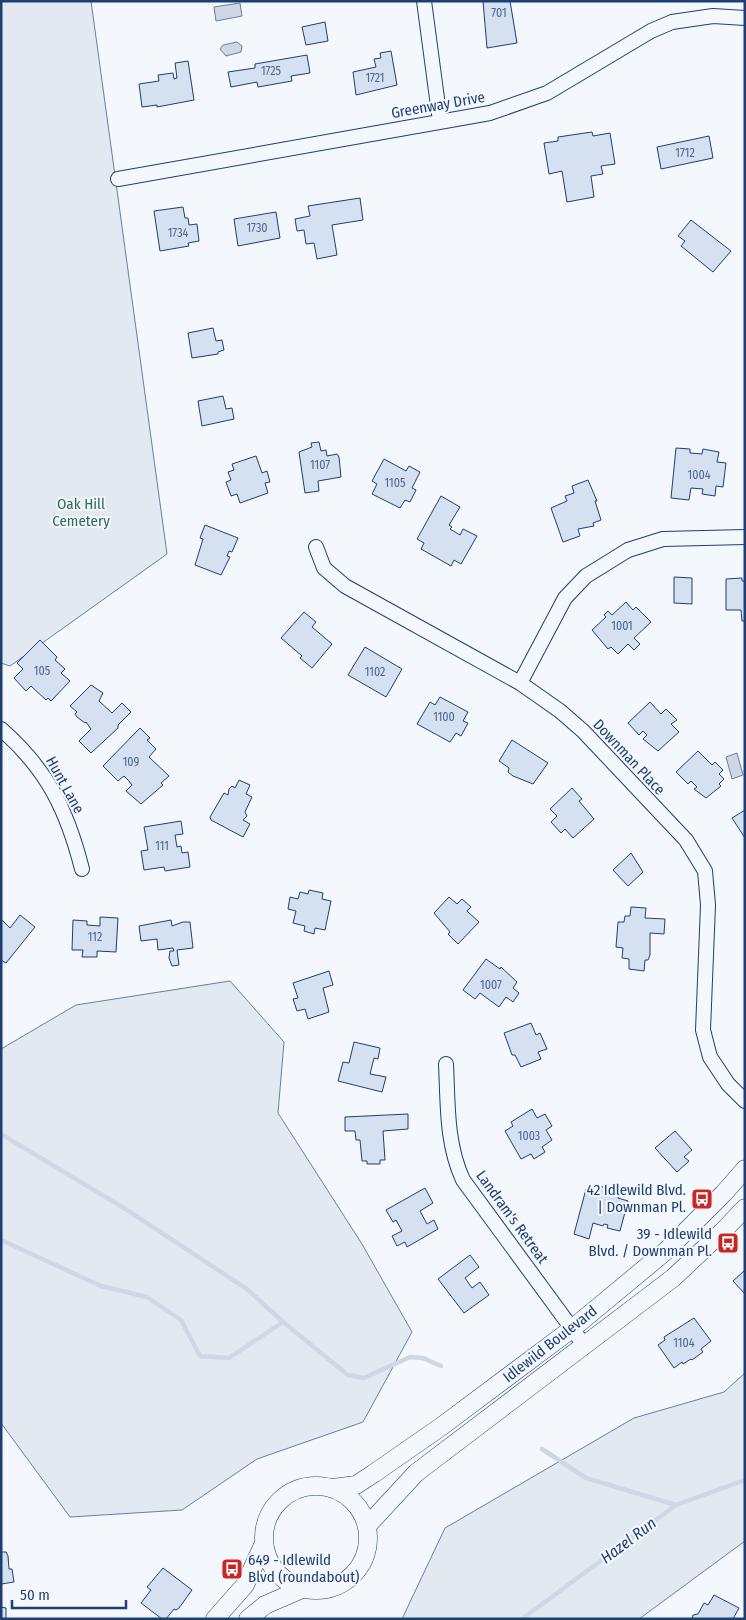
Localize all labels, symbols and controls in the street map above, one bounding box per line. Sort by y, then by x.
house number: 701 [491,6,507,20]
house number: 1725 [261,64,282,78]
house number: 1721 [365,71,385,85]
street label: Greenway Drive [390,88,486,122]
house number: 1712 [675,146,695,160]
house number: 1730 [246,221,268,235]
house number: 1734 [168,226,188,240]
house number: 1107 [310,458,330,472]
house number: 1004 [688,468,711,482]
house number: 1105 [385,476,406,490]
park label: Oak Hill Cemetery [52,495,110,530]
house number: 1001 [611,619,633,633]
house number: 105 [34,664,51,678]
house number: 1102 [365,665,385,679]
house number: 1100 [433,710,455,724]
street label: Downman Place [589,715,669,799]
street label: Hunt Lane [42,753,88,817]
house number: 109 [123,755,140,769]
house number: 111 [155,839,169,853]
house number: 112 [88,930,102,944]
house number: 1007 [480,978,502,992]
house number: 1003 [518,1129,540,1143]
street label: Landram's Retreat [472,1167,552,1267]
place label: 42 Idlewild Blvd. | Downman Pl. [587,1181,686,1216]
bus stop icon: 42 Idlewild Blvd. | Downman Pl. [690,1187,714,1211]
place label: 39 - Idlewild Blvd. / Downman Pl. [589,1225,712,1260]
bus stop icon: 39 - Idlewild Blvd. / Downman Pl. [716,1231,740,1255]
street label: Idlewild Boulevard [499,1302,601,1386]
house number: 1104 [673,1336,695,1350]
water label: Hazel Run [597,1513,660,1568]
place label: 649 - Idlewild Blvd (roundabout) [248,1551,360,1586]
bus stop icon: 649 - Idlewild Blvd (roundabout) [220,1557,244,1581]
scale bar [12,1578,126,1610]
text: 50 m [20,1586,50,1604]

